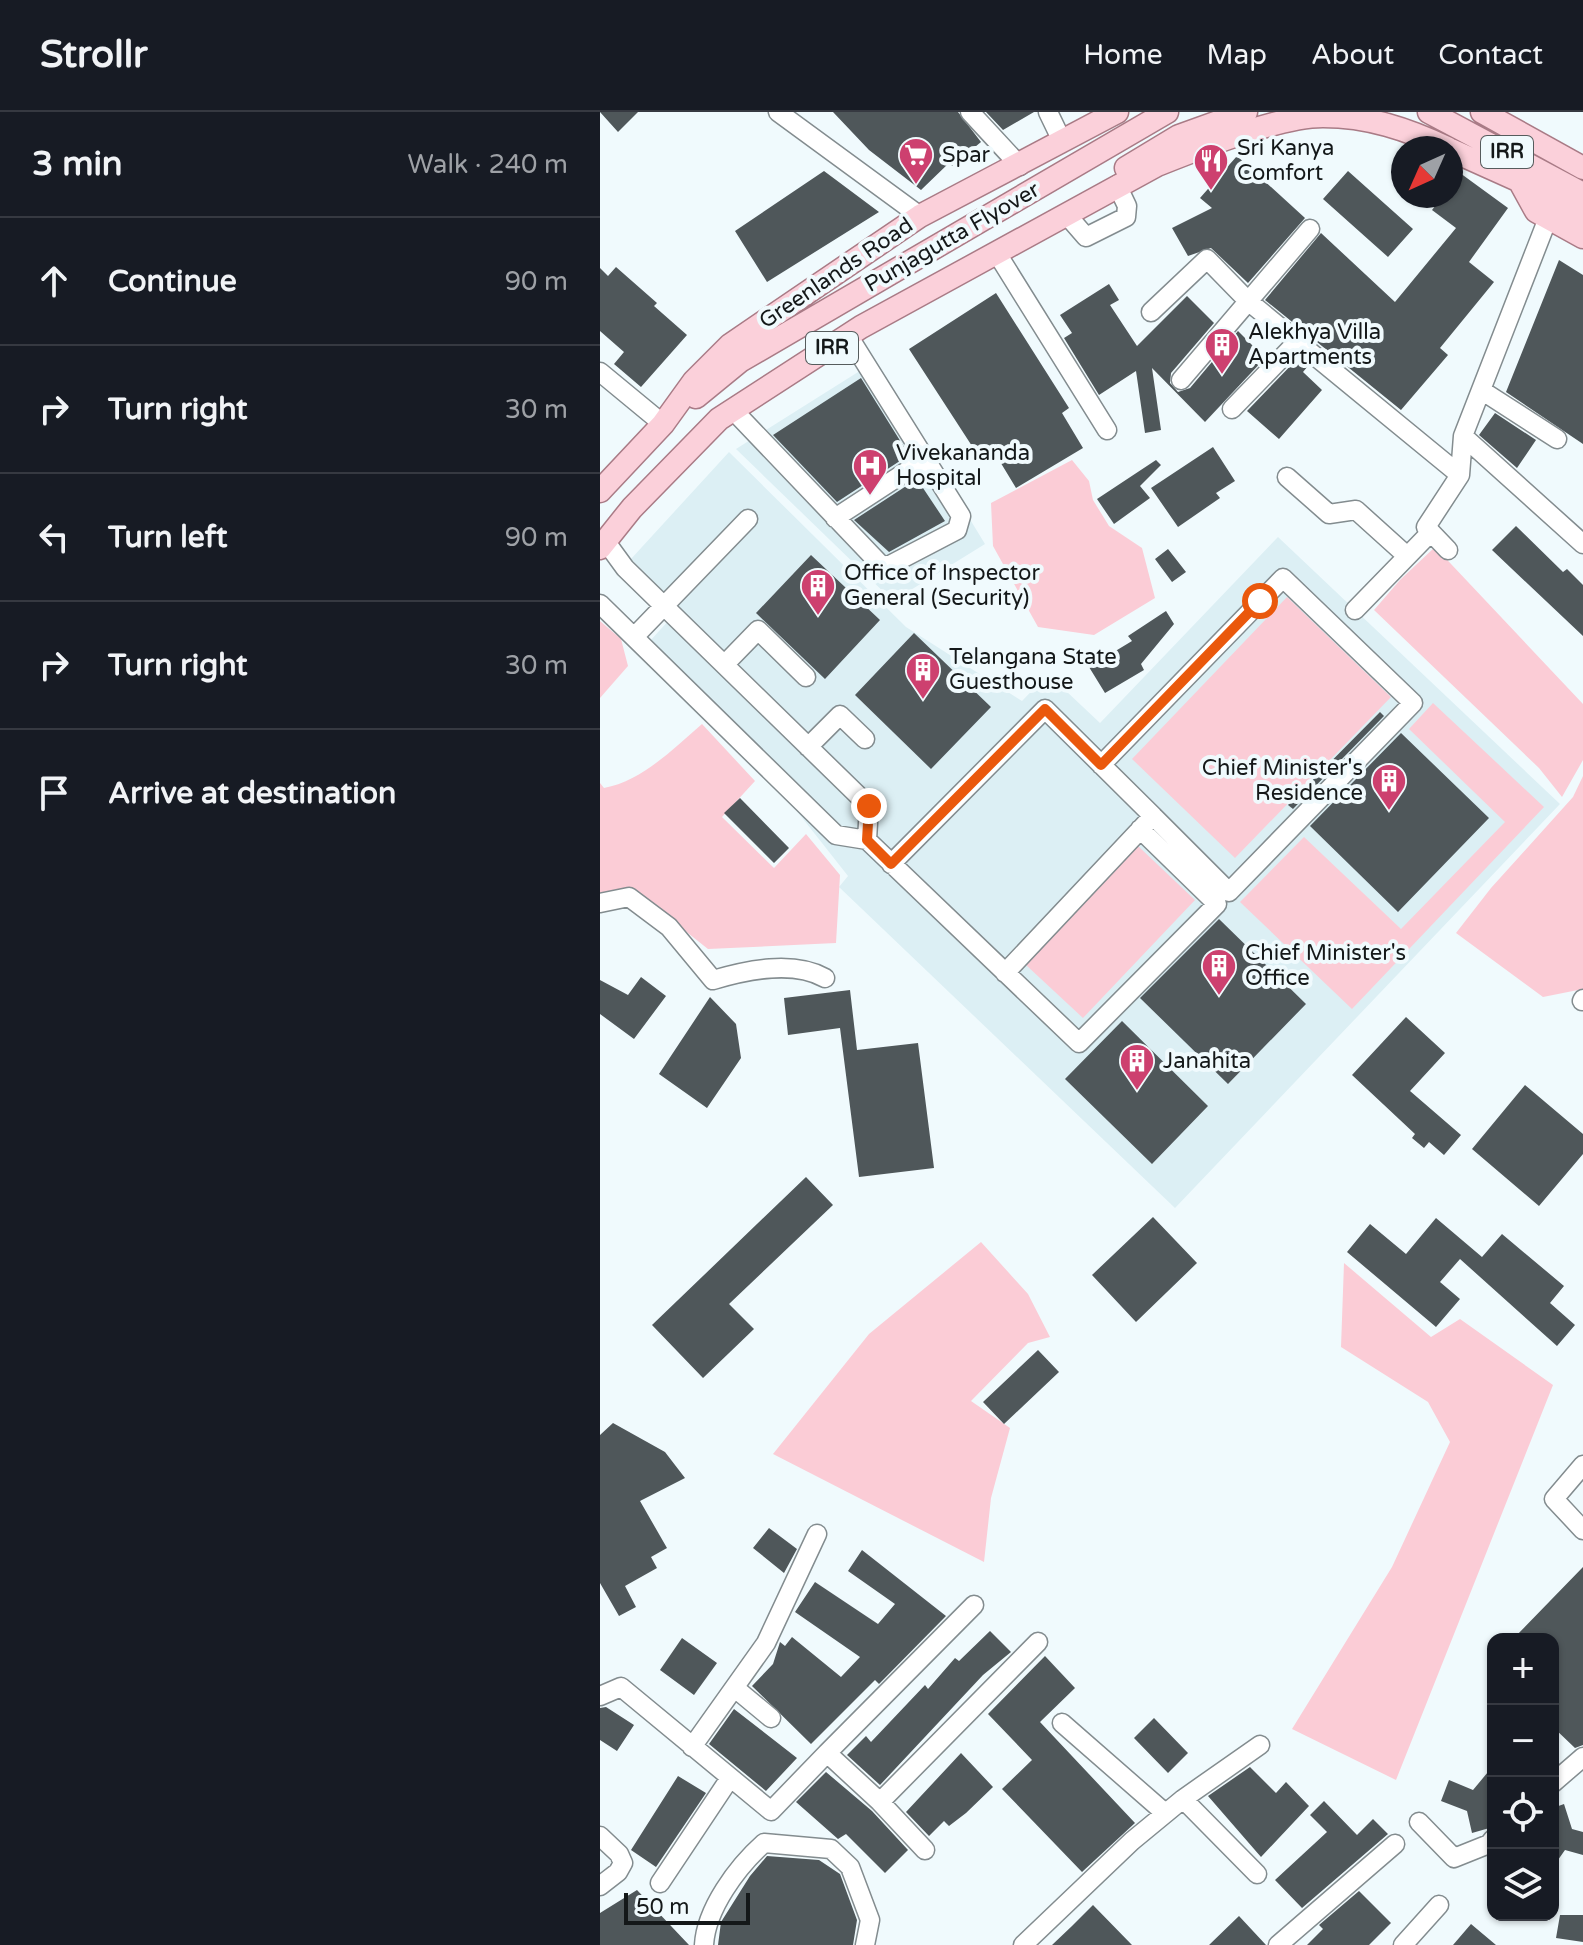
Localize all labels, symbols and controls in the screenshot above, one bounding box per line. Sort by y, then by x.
text: Strollr [40,32,148,78]
text: Home [1083,38,1163,72]
text: Map [1207,38,1267,72]
text: About [1311,38,1394,72]
text: Contact [1438,38,1543,72]
place label: Sri Kanya Comfort [1237,135,1334,186]
supermarket icon: Spar [897,136,935,186]
north arrow [1391,136,1463,208]
road number: IRR [1481,136,1533,168]
place label: Spar [942,142,991,168]
restaurant icon: Sri Kanya Comfort [1192,142,1230,192]
text: 3 min [32,144,123,185]
text: Walk · 240 m [408,149,568,180]
street label: Punjagutta Flyover [860,176,1045,298]
street label: Greenlands Road [754,212,918,334]
icon: ahead [32,259,76,303]
text: Continue [108,263,237,300]
text: 90 m [505,266,568,297]
place label: Alekhya Villa Apartments [1248,319,1381,370]
building icon: Alekhya Villa Apartments [1203,326,1241,376]
road number: IRR [806,332,858,364]
icon: right [32,387,76,431]
text: Turn right [108,391,248,428]
text: 30 m [505,394,568,425]
place label: Vivekananda Hospital [896,440,1030,491]
hospital icon: Vivekananda Hospital [851,447,889,497]
icon: left [32,515,76,559]
text: Turn left [108,519,227,556]
text: 90 m [505,522,568,553]
place label: Office of Inspector General (Security) [844,560,1040,611]
building icon: Office of Inspector General (Security) [799,567,837,617]
route start [1242,583,1278,619]
icon: right [32,643,76,687]
place label: Telangana State Guesthouse [949,644,1117,695]
text: Turn right [108,647,248,684]
text: 30 m [505,650,568,681]
building icon: Telangana State Guesthouse [904,651,942,701]
place label: Chief Minister's Residence [1202,755,1363,806]
building icon: Chief Minister's Residence [1370,762,1408,812]
icon: arrive [32,771,76,815]
text: Arrive at destination [108,775,396,812]
route end [851,788,887,824]
place label: Chief Minister's Office [1245,940,1406,991]
building icon: Chief Minister's Office [1200,947,1238,997]
building icon: Janahita [1118,1042,1156,1092]
place label: Janahita [1163,1048,1251,1074]
map controls [1487,1633,1559,1921]
button: + [1487,1633,1559,1705]
button: − [1487,1705,1559,1777]
button: locate [1487,1777,1559,1849]
button: layers [1487,1849,1559,1921]
scale bar [624,1889,750,1925]
text: 50 m [636,1894,690,1920]

